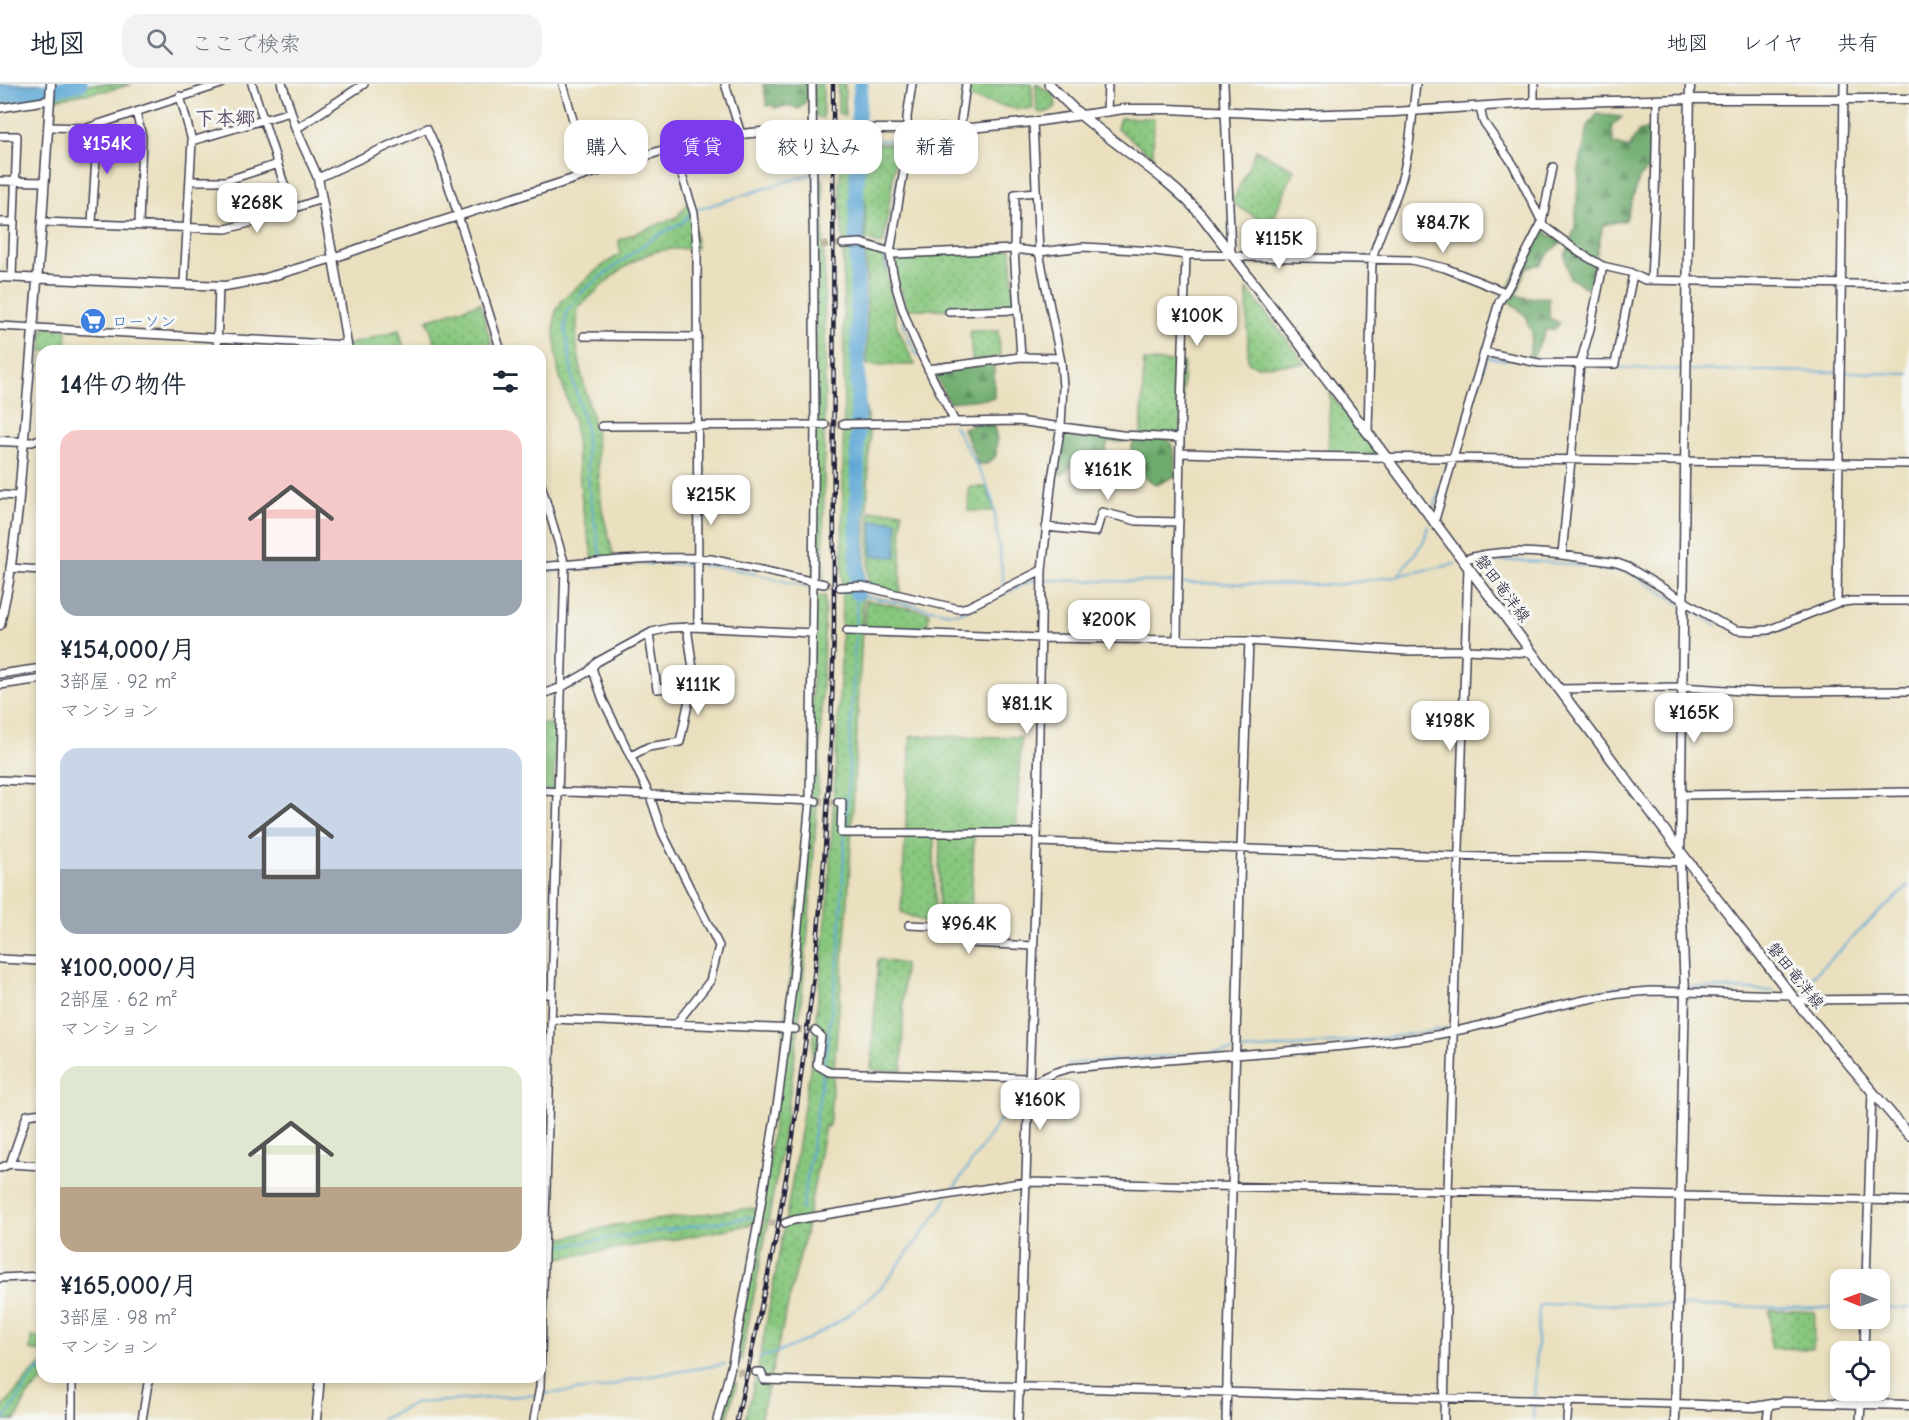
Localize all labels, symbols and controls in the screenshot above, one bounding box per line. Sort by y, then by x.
search box [122,14,542,68]
icon: search [143,25,176,58]
text: 地図 [30,28,86,60]
text: ここで検索 [191,31,301,57]
text: 地図 [1667,31,1709,55]
text: レイヤ [1742,31,1804,55]
text: 共有 [1837,31,1879,55]
district label: 下本郷 [195,107,255,130]
chip: 購入 [564,120,648,174]
chip: 賃貸 [660,120,744,174]
chip: 絞り込み [756,120,882,174]
chip: 新着 [894,120,978,174]
pin: ¥154K [65,124,149,175]
text: ¥154K [83,132,131,155]
pin: ¥268K [215,183,299,234]
text: ¥268K [231,191,283,214]
pin: ¥84.7K [1394,203,1492,254]
text: ¥84.7K [1416,211,1470,234]
pin: ¥115K [1237,219,1321,270]
text: ¥115K [1255,227,1303,250]
pin: ¥100K [1155,296,1239,347]
text: ¥100K [1171,304,1223,327]
supermarket icon: ローソン [78,306,108,336]
place label: ローソン [112,313,176,331]
icon: filters [489,365,522,398]
text: 14件の物件 [60,370,186,400]
pin: ¥161K [1066,450,1150,501]
text: ¥161K [1084,458,1132,481]
icon: home [237,469,345,577]
pin: ¥215K [669,475,753,526]
text: ¥215K [686,483,736,506]
street label: 磐田竜洋線 [1471,551,1533,626]
pin: ¥200K [1067,600,1151,651]
text: ¥200K [1082,608,1136,631]
text: ¥154,000/月 [60,635,196,665]
pin: ¥111K [656,665,740,716]
text: 3部屋 · 92 m² [60,670,176,693]
text: ¥111K [676,673,720,696]
pin: ¥81.1K [978,684,1076,735]
text: ¥81.1K [1002,692,1052,715]
pin: ¥165K [1652,693,1736,744]
text: マンション [60,699,159,722]
pin: ¥198K [1408,701,1492,752]
text: ¥165K [1669,701,1719,724]
text: ¥198K [1425,709,1475,732]
icon: home [237,787,345,895]
pin: ¥96.4K [920,904,1018,955]
text: ¥96.4K [941,912,997,935]
street label: 磐田竜洋線 [1763,939,1827,1012]
text: ¥100,000/月 [60,953,200,983]
text: 2部屋 · 62 m² [60,988,177,1011]
text: マンション [60,1017,159,1040]
pin: ¥160K [998,1080,1082,1131]
text: ¥160K [1015,1088,1065,1111]
icon: home [237,1105,345,1213]
north arrow [1830,1269,1890,1329]
map controls [1830,1269,1890,1401]
text: ¥165,000/月 [60,1271,197,1301]
text: 3部屋 · 98 m² [60,1306,176,1329]
text: マンション [60,1335,159,1358]
button: locate [1830,1341,1890,1401]

